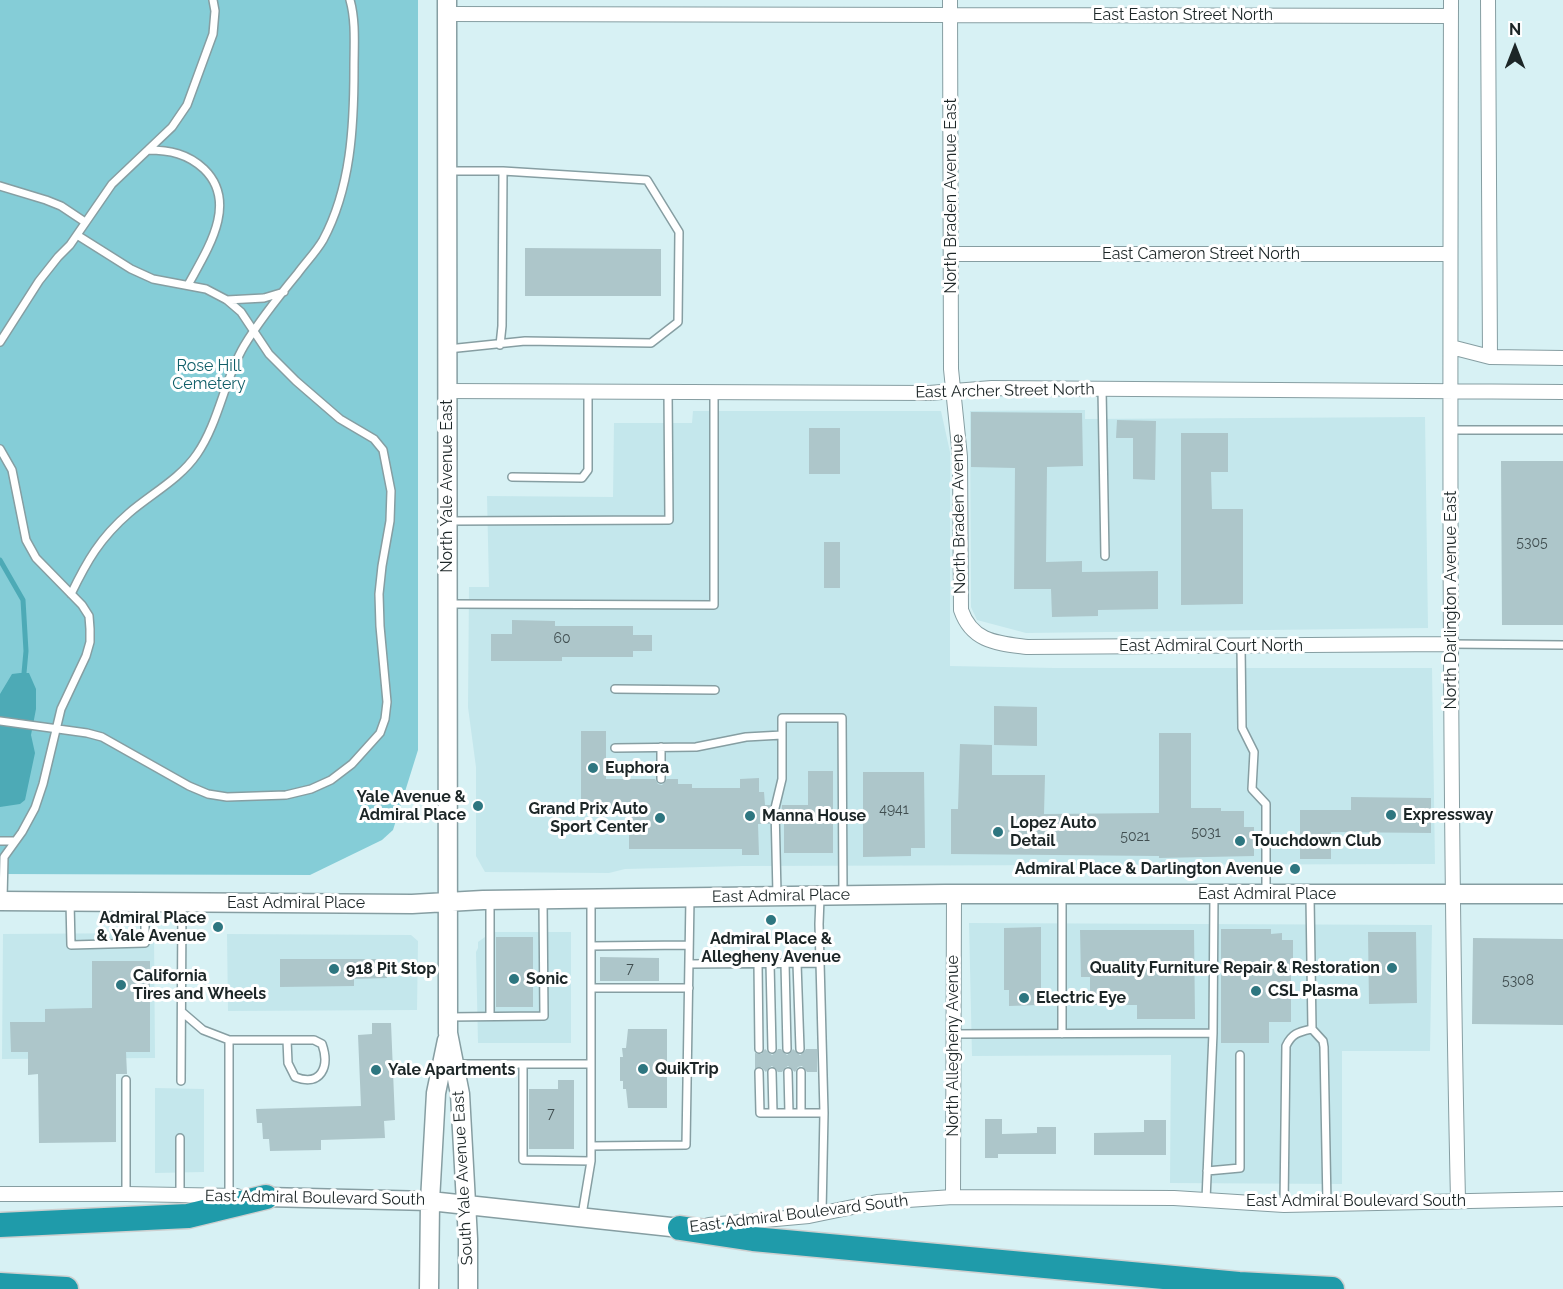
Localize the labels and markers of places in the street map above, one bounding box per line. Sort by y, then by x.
place label: Euphora [605,758,669,778]
marker: Euphora [586,761,600,775]
place label: Yale Avenue & Admiral Place [356,787,466,825]
marker: Yale Avenue & Admiral Place [471,799,485,813]
place label: Grand Prix Auto Sport Center [528,799,648,837]
place label: Expressway [1403,805,1493,825]
place label: Manna House [762,806,866,826]
marker: Expressway [1384,808,1398,822]
marker: Manna House [743,809,757,823]
marker: Grand Prix Auto Sport Center [653,811,667,825]
place label: Lopez Auto Detail [1010,813,1097,851]
marker: Lopez Auto Detail [991,825,1005,839]
place label: Touchdown Club [1252,831,1381,851]
marker: Touchdown Club [1233,834,1247,848]
place label: Admiral Place & Darlington Avenue [1015,859,1283,879]
marker: Admiral Place & Darlington Avenue [1288,862,1302,876]
place label: Admiral Place & Yale Avenue [96,908,206,946]
marker: Admiral Place & Allegheny Avenue [764,913,778,927]
marker: Admiral Place & Yale Avenue [211,920,225,934]
place label: Admiral Place & Allegheny Avenue [701,929,841,967]
place label: Quality Furniture Repair & Restoration [1090,958,1380,978]
place label: 918 Pit Stop [346,959,436,979]
marker: Quality Furniture Repair & Restoration [1385,961,1399,975]
marker: 918 Pit Stop [327,962,341,976]
place label: California Tires and Wheels [133,966,266,1004]
place label: Sonic [526,969,568,989]
marker: Sonic [507,972,521,986]
marker: California Tires and Wheels [114,978,128,992]
place label: CSL Plasma [1268,981,1358,1001]
marker: CSL Plasma [1249,984,1263,998]
place label: Electric Eye [1036,988,1126,1008]
marker: Electric Eye [1017,991,1031,1005]
place label: QuikTrip [655,1059,719,1079]
place label: Yale Apartments [388,1060,515,1080]
marker: QuikTrip [636,1062,650,1076]
marker: Yale Apartments [369,1063,383,1077]

